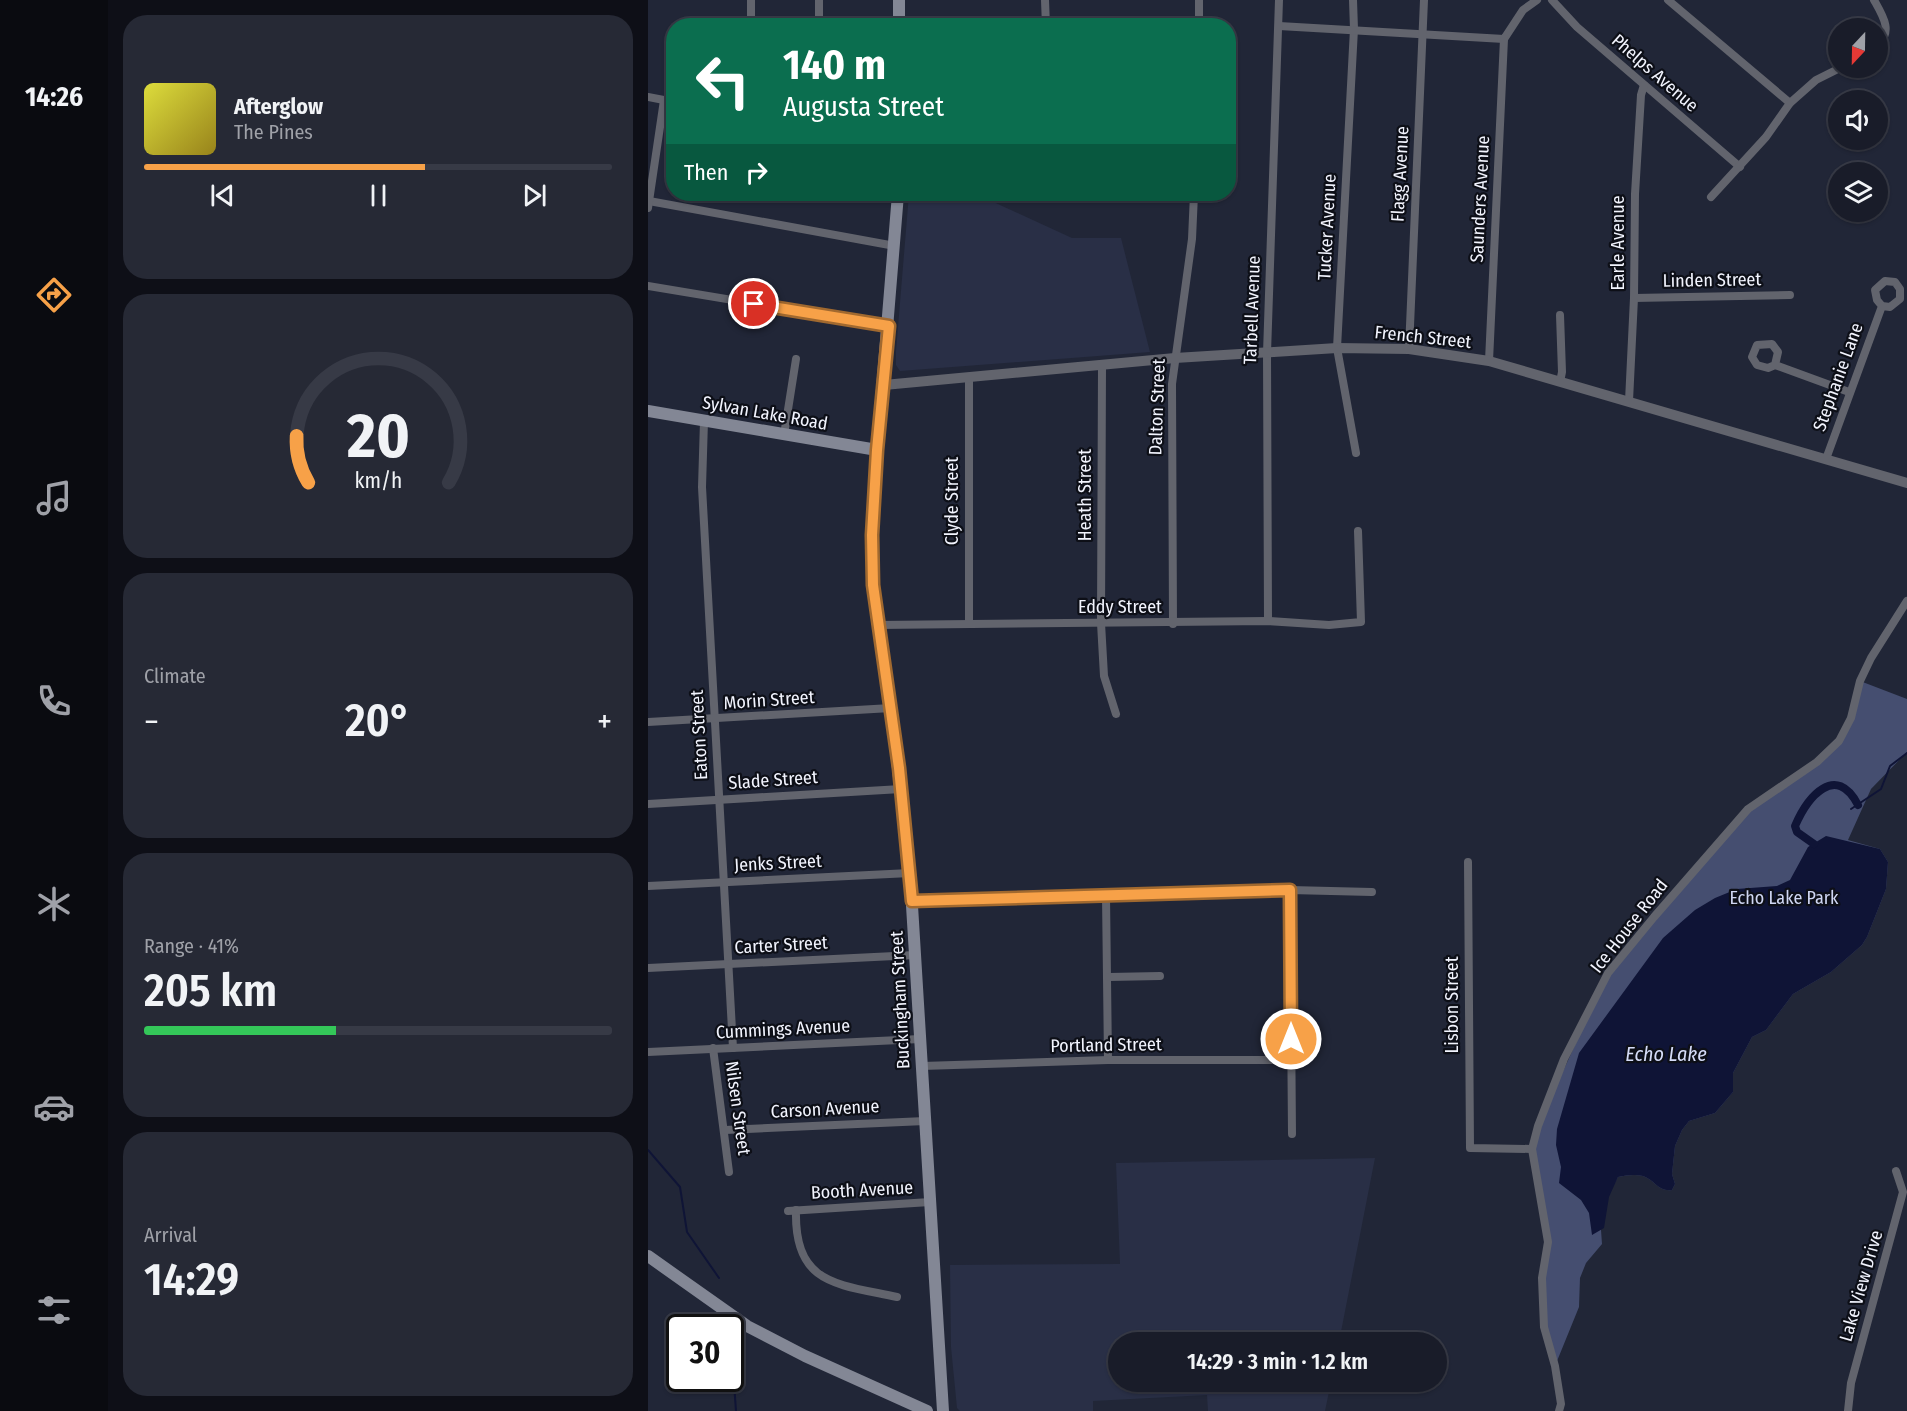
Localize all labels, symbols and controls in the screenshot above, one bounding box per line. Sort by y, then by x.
north arrow [1828,18,1888,78]
map controls [1828,18,1888,222]
street label: Phelps Avenue [1607,29,1703,117]
text: 140 m [783,40,886,90]
icon: left [684,42,762,120]
text: 14:26 [25,81,83,113]
button: sound [1828,90,1888,150]
text: Augusta Street [783,91,944,123]
text: Afterglow [234,93,323,120]
text: The Pines [234,120,313,144]
street label: Flagg Avenue [1386,125,1414,223]
street label: Saunders Avenue [1466,135,1494,263]
icon: right [740,156,773,189]
text: Then [684,159,728,186]
button: layers [1828,162,1888,222]
street label: Tucker Avenue [1313,173,1341,281]
icon: previous [206,179,239,212]
icon: pause [362,179,395,212]
icon: next [518,179,551,212]
street label: Earle Avenue [1607,195,1629,291]
street label: Tarbell Avenue [1239,255,1265,365]
street label: Linden Street [1663,268,1762,292]
icon: directions [33,274,75,316]
pin [728,278,779,329]
icon: arrive [737,287,770,320]
street label: Stephanie Lane [1808,320,1868,434]
street label: French Street [1374,321,1473,353]
street label: Dalton Street [1144,358,1170,456]
street label: Sylvan Lake Road [701,391,829,435]
text: 20 [346,399,409,474]
street label: Heath Street [1074,449,1096,541]
street label: Clyde Street [941,457,963,545]
text: km/h [354,469,402,495]
icon: music [33,477,75,519]
street label: Eddy Street [1078,596,1162,618]
text: Climate [144,664,206,688]
icon: phone [33,680,75,722]
street label: Morin Street [723,686,815,714]
street label: Eaton Street [686,689,712,781]
text: 20° [345,694,411,748]
text: − [144,702,159,742]
text: + [597,702,612,742]
street label: Slade Street [728,766,818,794]
street label: Jenks Street [734,850,823,876]
street label: Ice House Road [1586,875,1672,977]
icon: climate [33,883,75,925]
park label: Echo Lake Park [1730,887,1839,909]
street label: Buckingham Street [885,930,915,1070]
street label: Carter Street [734,932,828,958]
text: Range · 41% [144,934,239,958]
street label: Lisbon Street [1441,956,1463,1054]
text: 205 km [144,964,277,1018]
position arrow [1259,1007,1323,1071]
street label: Cummings Avenue [715,1014,851,1043]
street label: Portland Street [1050,1033,1162,1057]
water label: Echo Lake [1625,1042,1707,1066]
street label: Nilsen Street [721,1060,756,1157]
icon: car [33,1086,75,1128]
street label: Carson Avenue [770,1095,880,1123]
street label: Booth Avenue [810,1176,914,1204]
text: Arrival [144,1223,197,1247]
street label: Lake View Drive [1835,1228,1887,1344]
text: 14:29 [144,1253,239,1307]
icon: filters [33,1289,75,1331]
speed limit sign: 30 [666,1314,744,1392]
text: 14:29 · 3 min · 1.2 km [1187,1348,1368,1375]

